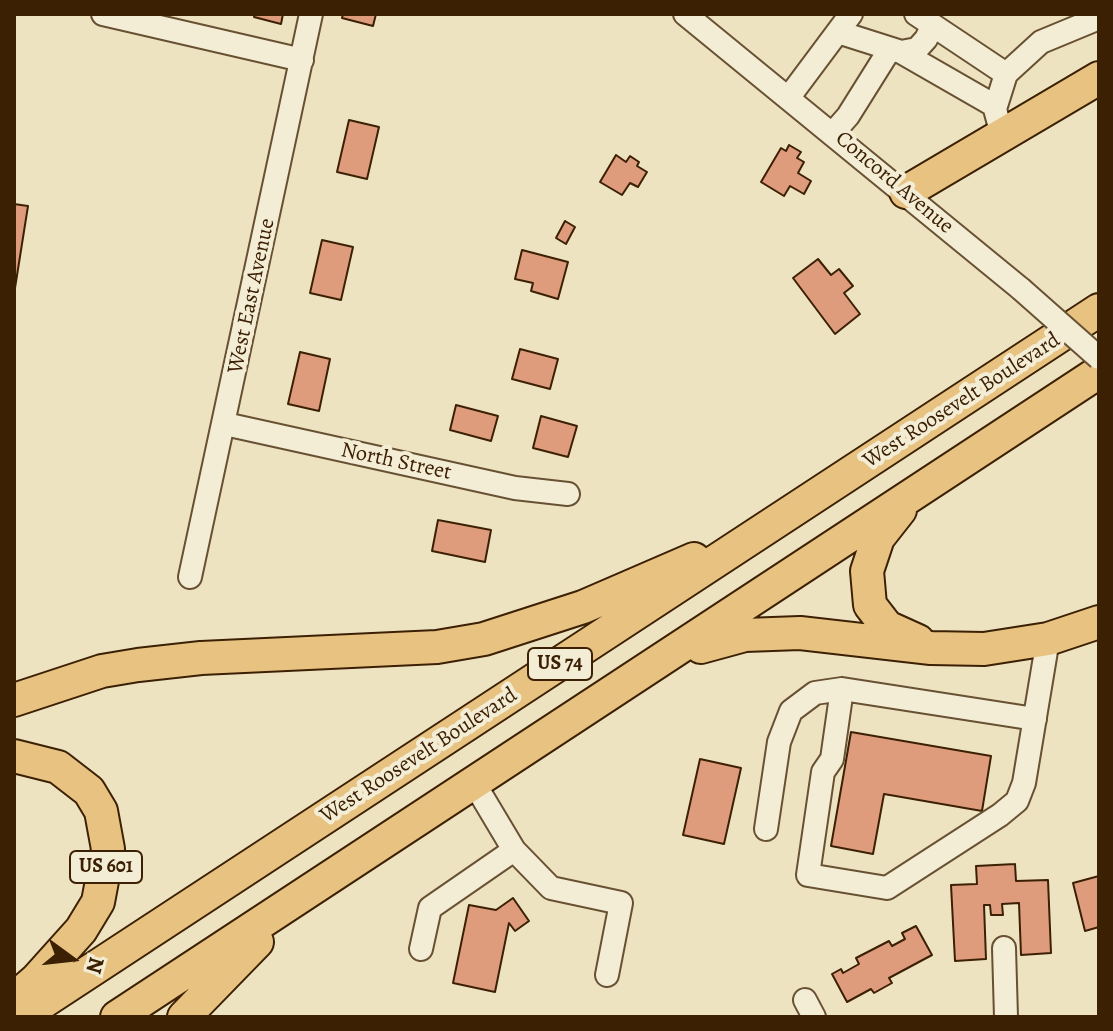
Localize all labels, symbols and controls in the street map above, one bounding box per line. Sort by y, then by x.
street label: Concord Avenue [830,126,958,240]
street label: West East Avenue [223,216,281,376]
street label: West Roosevelt Boulevard [859,327,1065,475]
street label: North Street [338,437,454,487]
road number: US 74 [528,648,592,680]
street label: West Roosevelt Boulevard [316,682,522,830]
road number: US 601 [70,851,142,883]
north arrow [32,919,112,999]
text: N [79,954,112,977]

